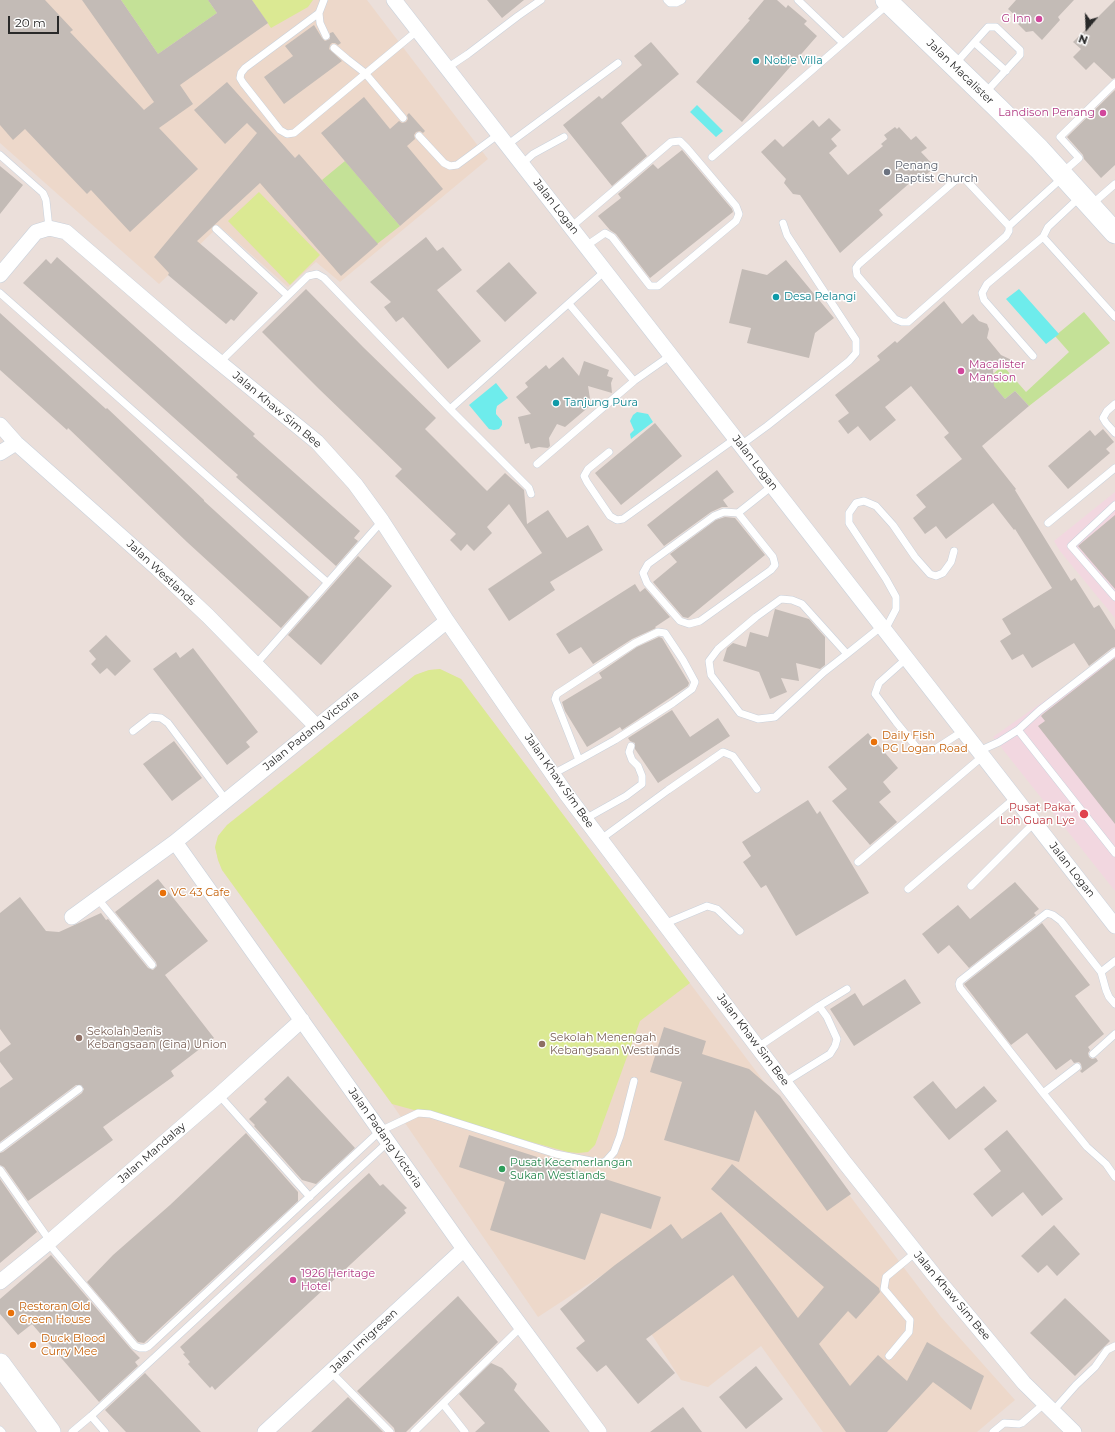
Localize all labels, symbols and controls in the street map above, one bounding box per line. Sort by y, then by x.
scale bar [10,8,61,34]
north arrow [1067,8,1107,48]
place label: G Inn [1001,12,1031,26]
marker: G Inn [1034,14,1044,24]
text: 20 m [15,15,46,30]
text: N [1077,31,1090,47]
street label: Jalan Macalister [924,37,996,107]
place label: Noble Villa [764,54,823,68]
marker: Noble Villa [751,56,761,66]
place label: Landison Penang [998,106,1095,120]
marker: Landison Penang [1098,108,1108,118]
place label: Penang Baptist Church [895,159,978,185]
marker: Penang Baptist Church [882,167,892,177]
street label: Jalan Logan [530,177,582,237]
place label: Desa Pelangi [784,290,856,304]
marker: Desa Pelangi [771,292,781,302]
place label: Macalister Mansion [969,358,1025,384]
marker: Macalister Mansion [956,366,966,376]
street label: Jalan Khaw Sim Bee [230,369,324,451]
place label: Tanjung Pura [564,396,638,410]
marker: Tanjung Pura [551,398,561,408]
street label: Jalan Logan [729,433,781,493]
street label: Jalan Westlands [124,538,198,608]
street label: Jalan Padang Victoria [260,688,362,774]
place label: Daily Fish PG Logan Road [882,729,968,755]
street label: Jalan Khaw Sim Bee [522,731,596,831]
marker: Daily Fish PG Logan Road [869,737,879,747]
place label: Pusat Pakar Loh Guan Lye [1000,801,1075,827]
marker: Pusat Pakar Loh Guan Lye [1078,808,1090,820]
street label: Jalan Logan [1046,840,1098,900]
place label: VC 43 Cafe [171,886,230,900]
marker: VC 43 Cafe [158,888,168,898]
street label: Jalan Khaw Sim Bee [714,991,792,1089]
place label: Sekolah Jenis Kebangsaan (Cina) Union [87,1025,227,1051]
place label: Sekolah Menengah Kebangsaan Westlands [550,1031,680,1057]
marker: Sekolah Jenis Kebangsaan (Cina) Union [74,1033,84,1043]
marker: Sekolah Menengah Kebangsaan Westlands [537,1039,547,1049]
street label: Jalan Padang Victoria [345,1085,425,1191]
street label: Jalan Mandalay [115,1120,189,1186]
place label: Pusat Kecemerlangan Sukan Westlands [510,1156,632,1182]
marker: Pusat Kecemerlangan Sukan Westlands [497,1164,507,1174]
street label: Jalan Khaw Sim Bee [911,1249,993,1343]
place label: 1926 Heritage Hotel [301,1267,375,1293]
marker: 1926 Heritage Hotel [288,1275,298,1285]
place label: Restoran Old Green House [19,1300,91,1326]
street label: Jalan Imigresen [327,1306,401,1376]
marker: Restoran Old Green House [6,1308,16,1318]
place label: Duck Blood Curry Mee [41,1332,106,1358]
marker: Duck Blood Curry Mee [28,1340,38,1350]

